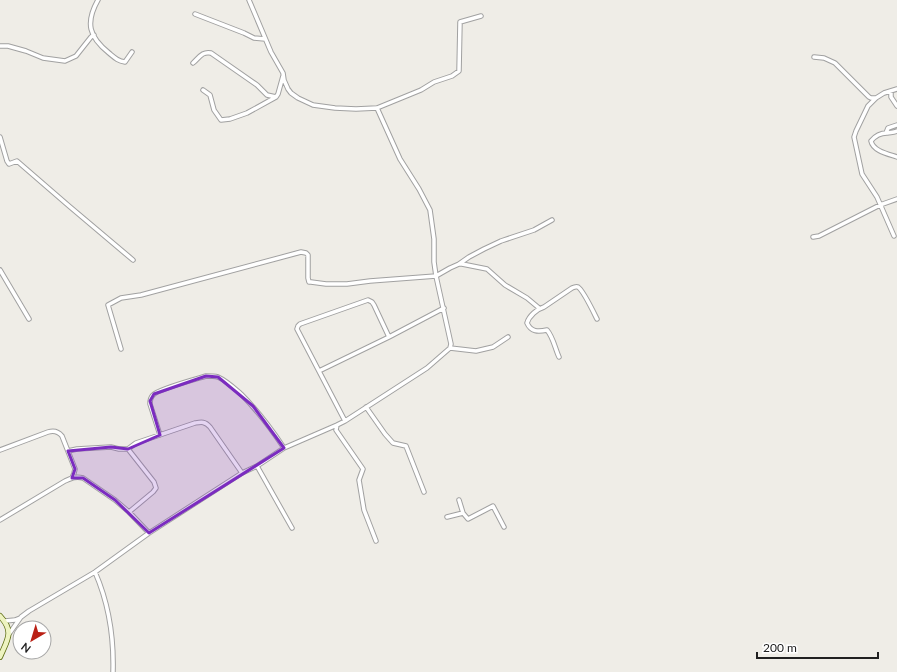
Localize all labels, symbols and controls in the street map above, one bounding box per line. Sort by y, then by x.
north arrow [12,620,52,660]
scale bar [757,634,878,660]
text: 200 m [763,640,797,655]
text: N [18,641,33,656]

